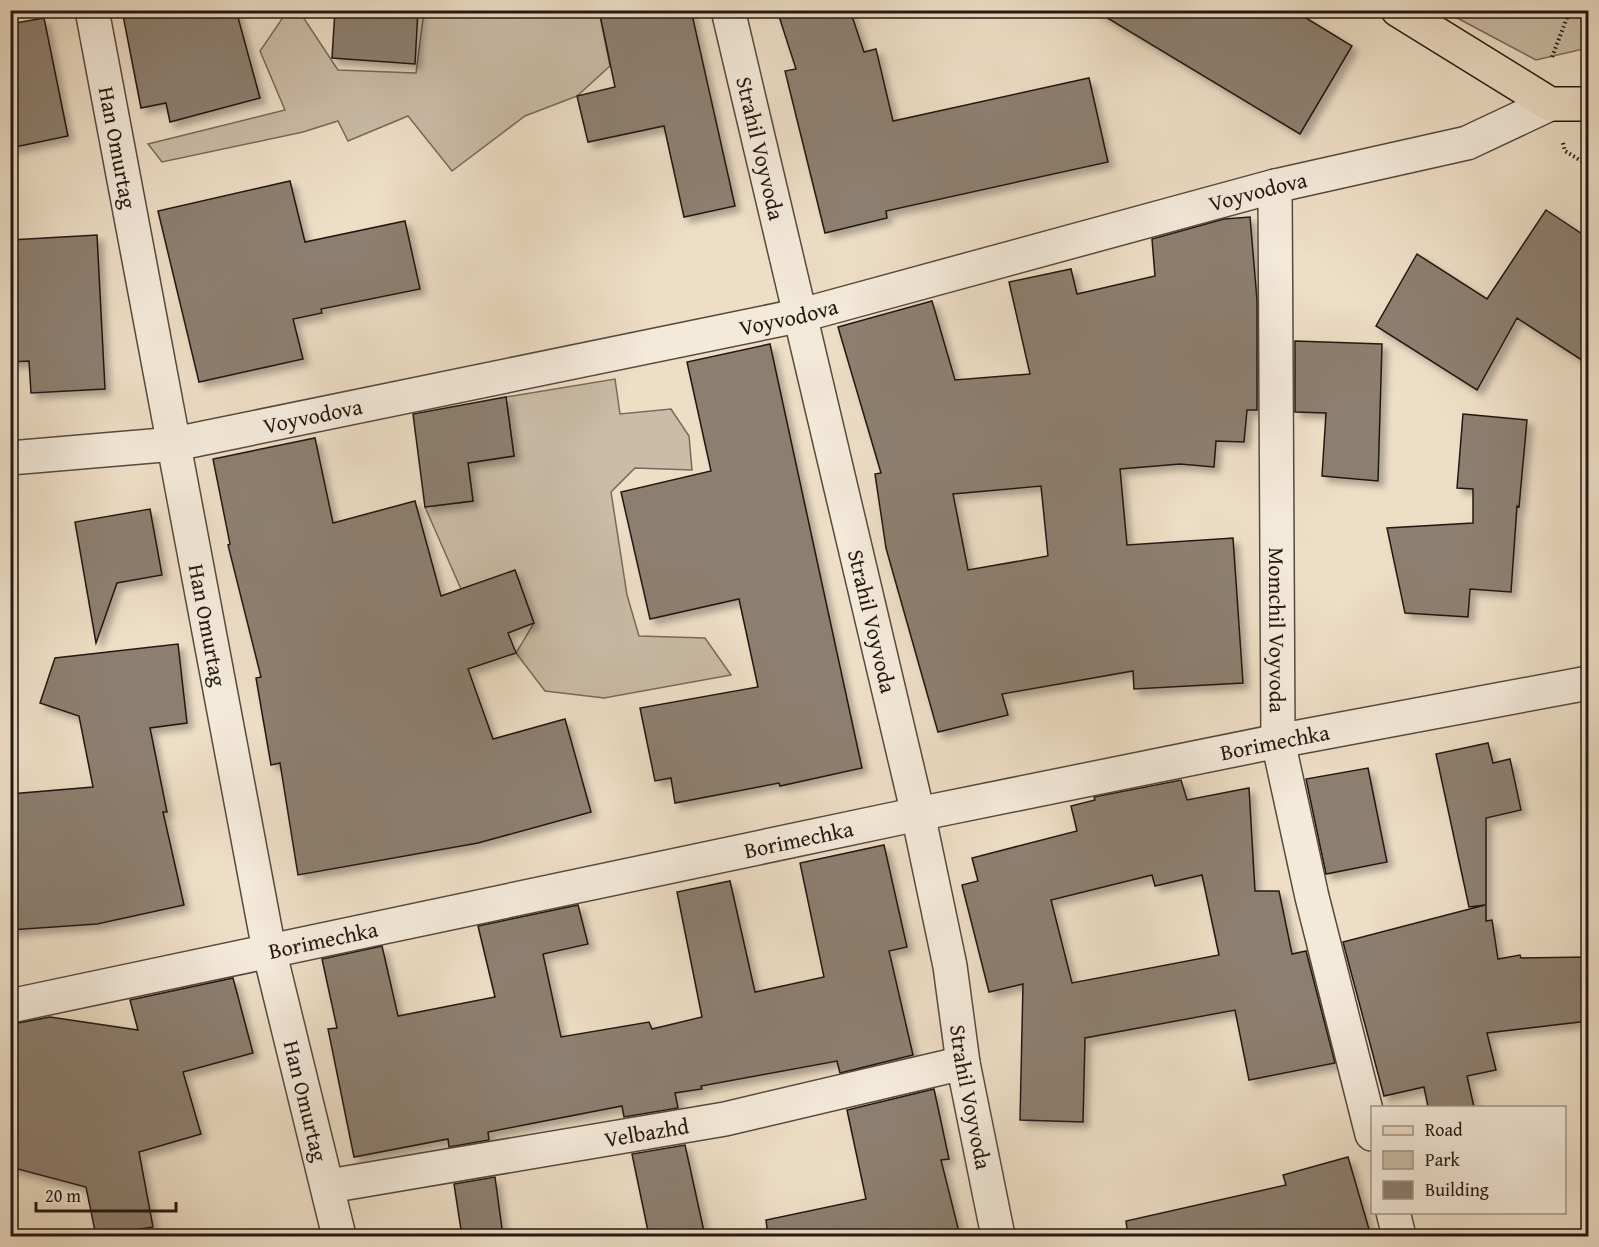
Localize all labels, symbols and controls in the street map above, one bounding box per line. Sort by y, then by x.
street label: Strahil Voyvoda [728,73,793,224]
street label: Han Omurtag [91,84,145,211]
street label: Voyvodova [1205,163,1311,219]
street label: Voyvodova [736,290,842,344]
street label: Voyvodova [260,390,366,442]
street label: Strahil Voyvoda [840,546,905,697]
street label: Momchil Voyvoda [1261,547,1294,713]
street label: Han Omurtag [181,561,235,689]
street label: Borimechka [1217,716,1333,768]
street label: Borimechka [741,812,857,866]
street label: Borimechka [266,913,381,967]
street label: Strahil Voyvoda [942,1023,1000,1173]
street label: Han Omurtag [276,1037,336,1165]
legend [1371,1106,1566,1214]
street label: Velbazhd [602,1109,691,1155]
text: Road [1425,1116,1463,1143]
text: Park [1425,1146,1461,1173]
scale bar [36,1175,176,1213]
text: Building [1425,1176,1489,1203]
text: 20 m [45,1182,81,1209]

